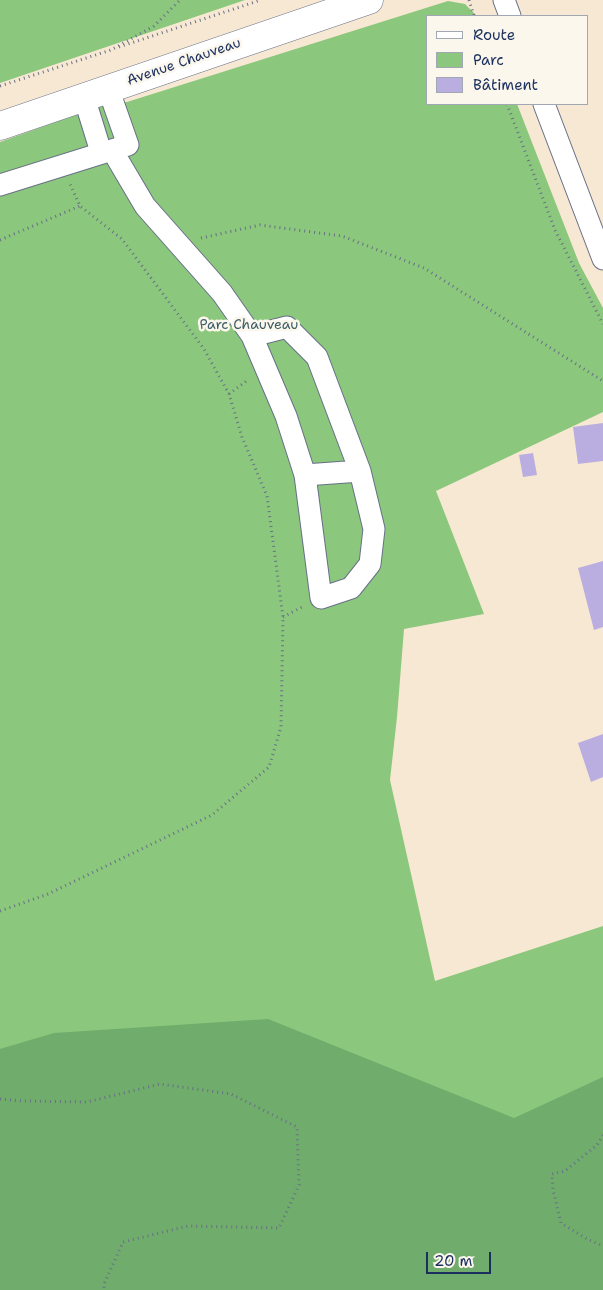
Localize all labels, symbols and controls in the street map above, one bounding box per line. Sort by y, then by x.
legend [426,15,588,105]
text: Route [473,25,515,45]
street label: Avenue Chauveau [125,35,243,89]
text: Parc [473,50,504,70]
text: Bâtiment [473,75,538,95]
park label: Parc Chauveau [200,317,298,333]
scale bar [428,1242,493,1274]
text: 20 m [434,1251,473,1271]

